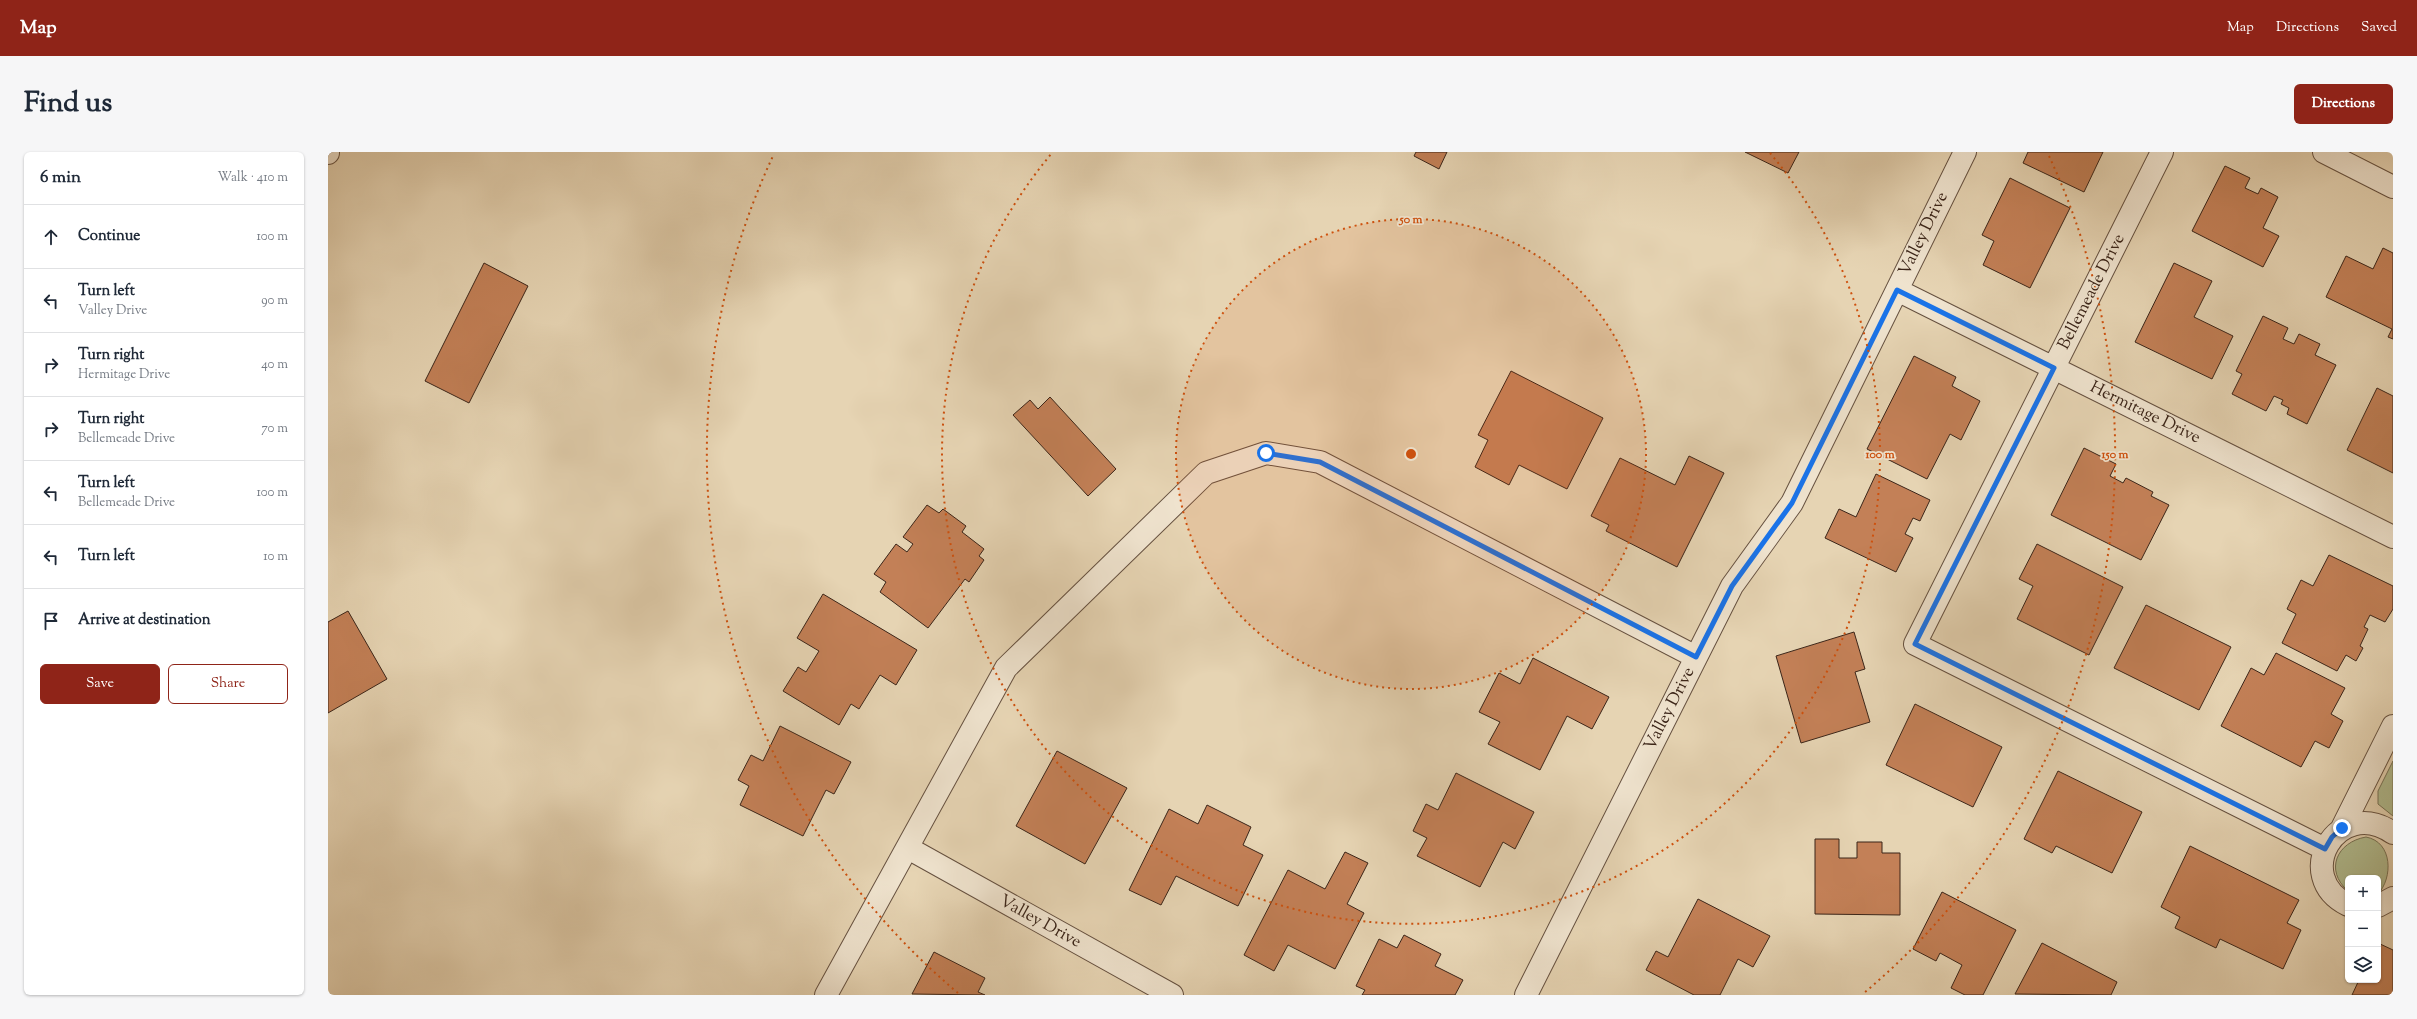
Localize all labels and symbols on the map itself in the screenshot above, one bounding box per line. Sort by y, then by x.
street label: Valley Drive [1893,188,1955,280]
text: 50 m [1399,211,1423,229]
street label: Bellemeade Drive [2052,230,2132,354]
street label: Hermitage Drive [2086,376,2205,450]
route start [1257,444,1275,462]
text: 100 m [1864,446,1895,464]
text: 150 m [2100,446,2129,464]
centre of rings [1404,447,1418,461]
street label: Valley Drive [1639,663,1701,755]
route end [2333,819,2351,837]
street label: Valley Drive [995,890,1085,954]

